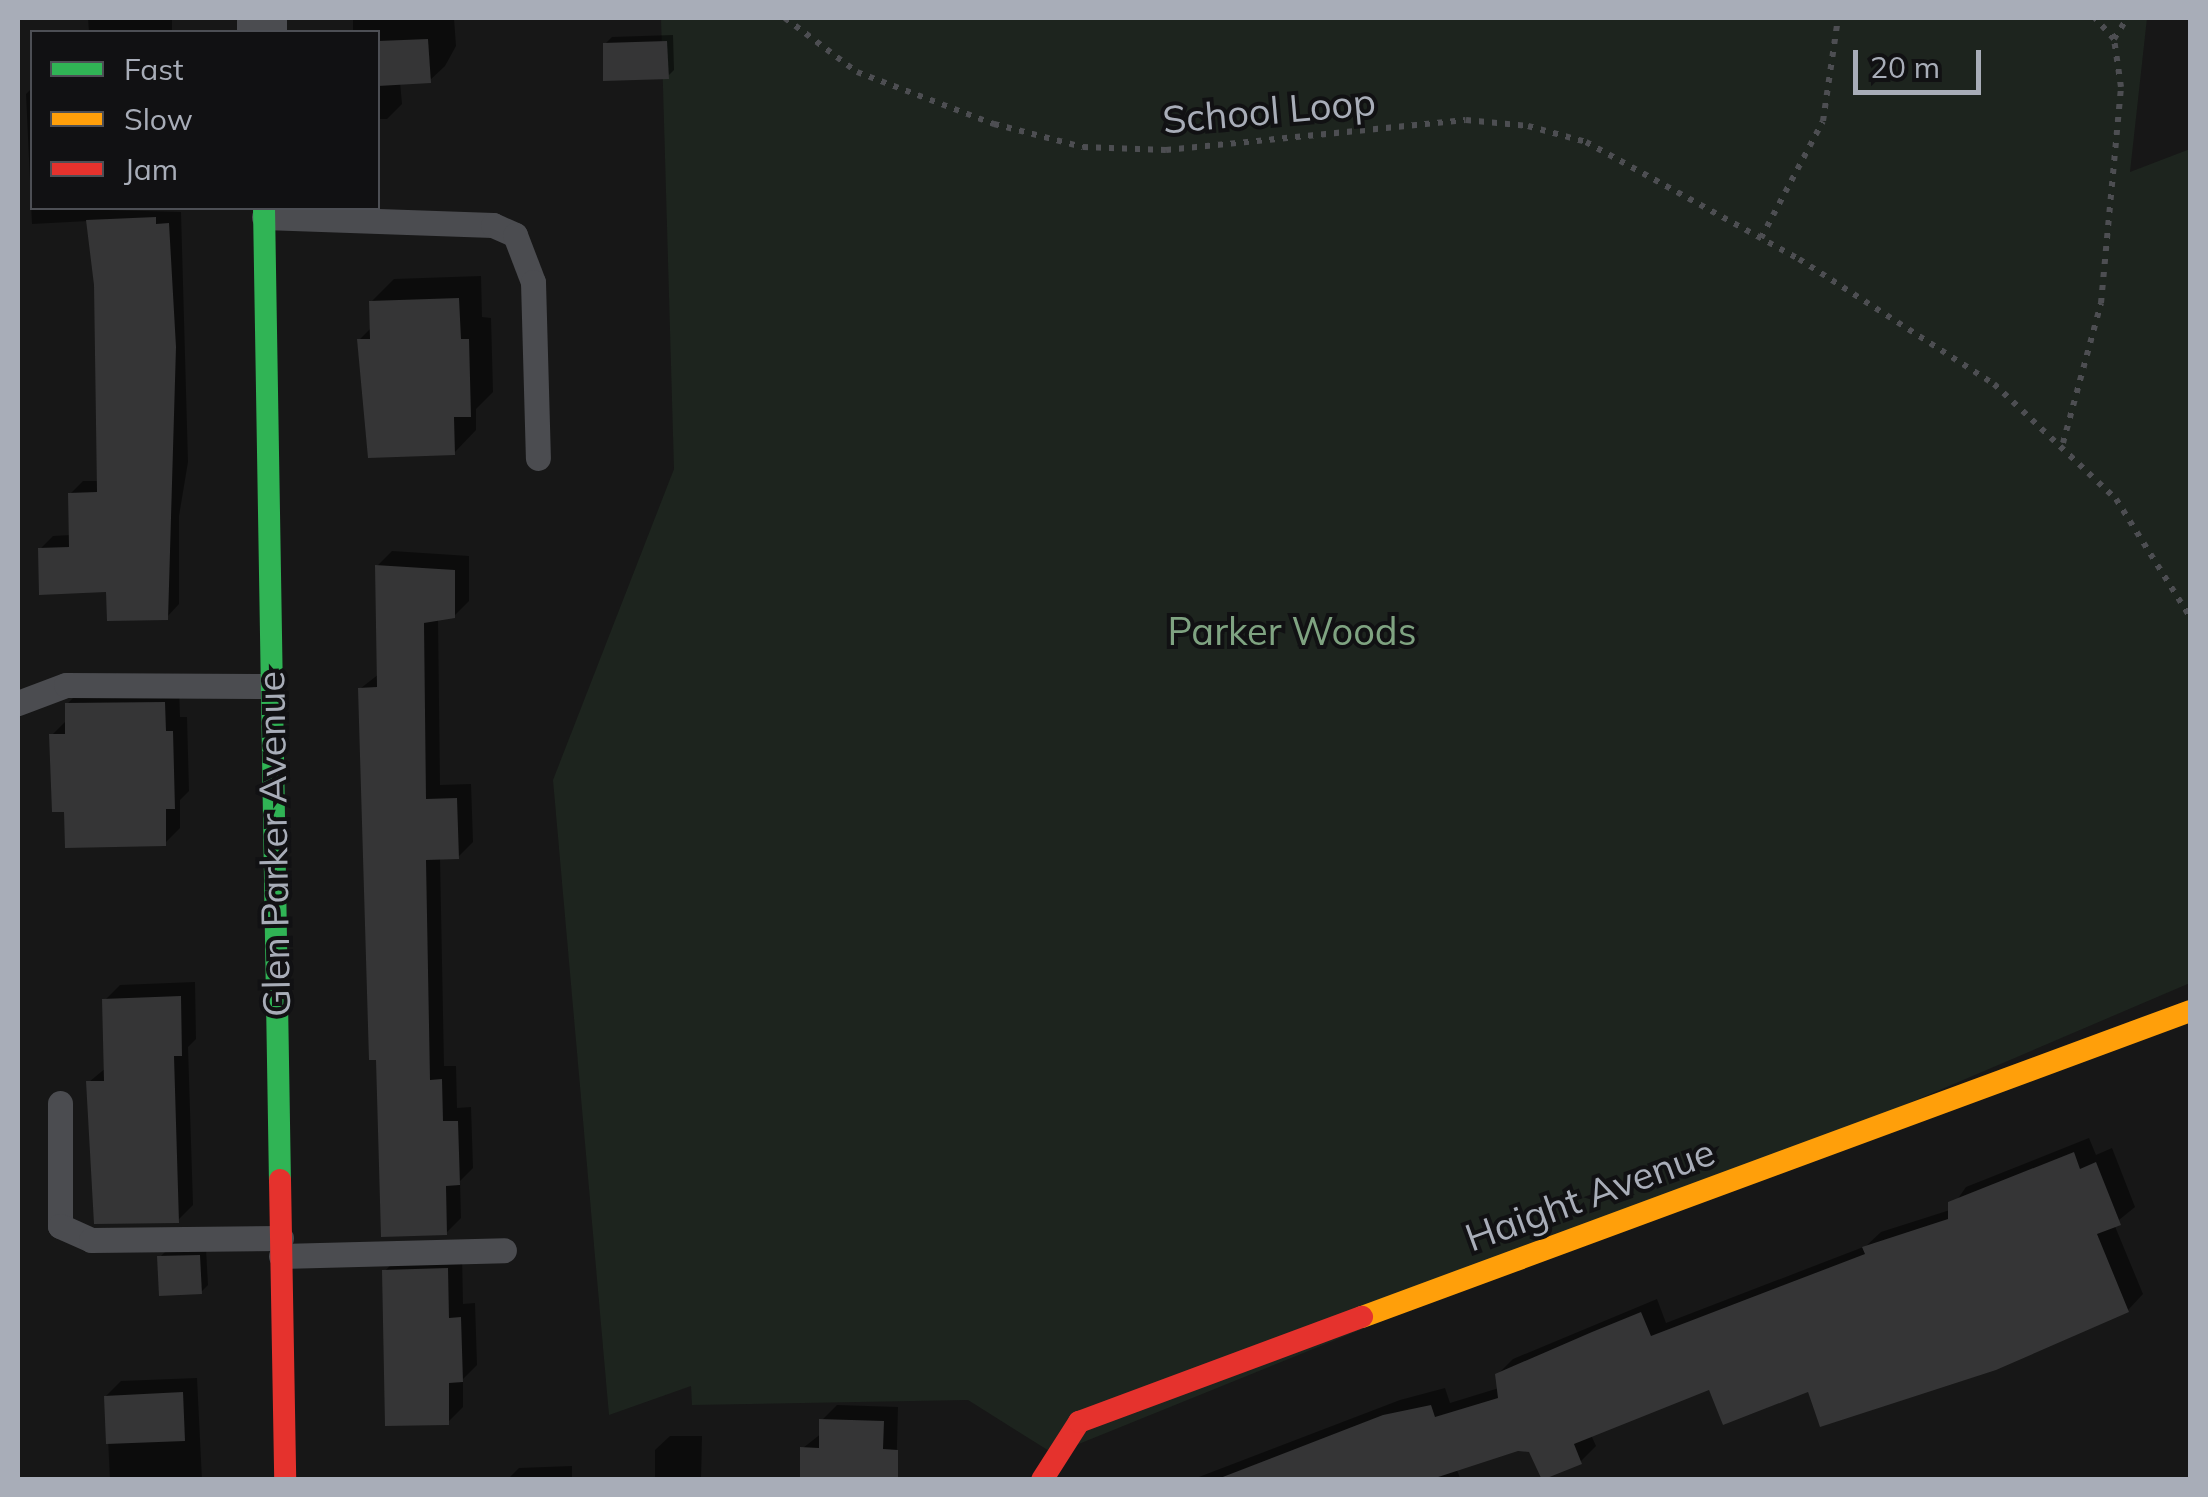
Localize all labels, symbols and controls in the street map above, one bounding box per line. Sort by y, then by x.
legend [30,30,380,210]
scale bar [1858,30,1986,92]
text: 20 m [1870,48,1940,86]
text: Fast [124,50,184,88]
street label: School Loop [1161,79,1377,143]
text: Slow [124,100,193,138]
text: Jam [124,150,178,188]
park label: Parker Woods [1168,609,1416,655]
street label: Glen Parker Avenue [248,671,300,1017]
street label: Haight Avenue [1459,1129,1721,1261]

